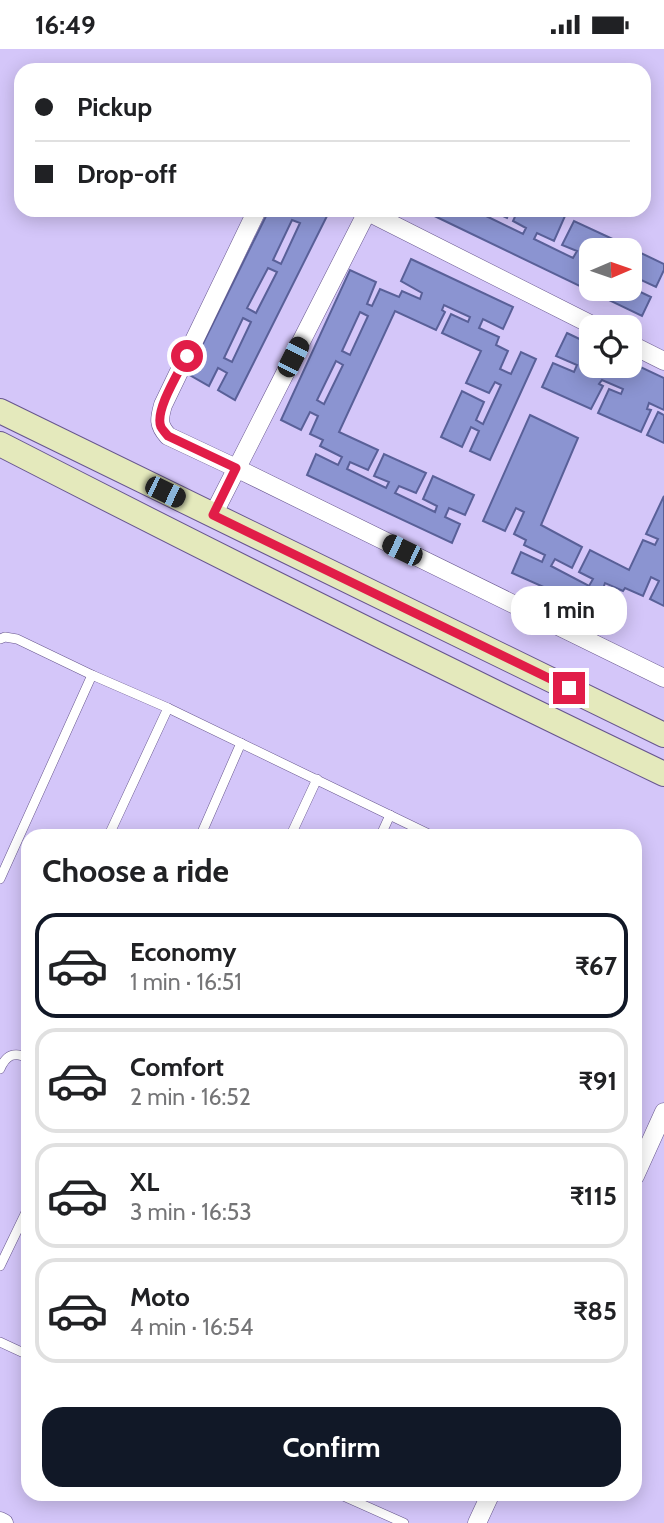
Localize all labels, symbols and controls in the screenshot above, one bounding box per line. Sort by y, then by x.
text: 16:49 [35,9,96,41]
text: Pickup [77,91,152,123]
text: Drop-off [77,158,177,190]
north arrow [579,238,642,301]
map controls [579,238,642,378]
button: locate [579,315,642,378]
car [275,334,312,380]
route start [171,340,203,372]
car [142,473,189,511]
car [379,531,426,569]
callout: 1 min [511,587,627,635]
text: 1 min [543,596,595,624]
route end [553,672,585,704]
text: Choose a ride [42,851,229,890]
icon: car [46,934,109,997]
text: Economy [130,936,236,968]
text: ₹67 [575,950,617,982]
text: 1 min · 16:51 [130,968,242,996]
icon: car [46,1049,109,1112]
text: Comfort [130,1051,224,1083]
text: ₹91 [579,1065,617,1097]
text: 2 min · 16:52 [130,1083,251,1111]
icon: car [46,1164,109,1227]
text: XL [130,1166,159,1198]
text: ₹115 [570,1180,617,1212]
text: 3 min · 16:53 [130,1198,252,1226]
icon: car [46,1279,109,1342]
text: Moto [130,1281,190,1313]
text: ₹85 [573,1295,617,1327]
text: 4 min · 16:54 [130,1313,253,1341]
button: Confirm [42,1407,621,1487]

